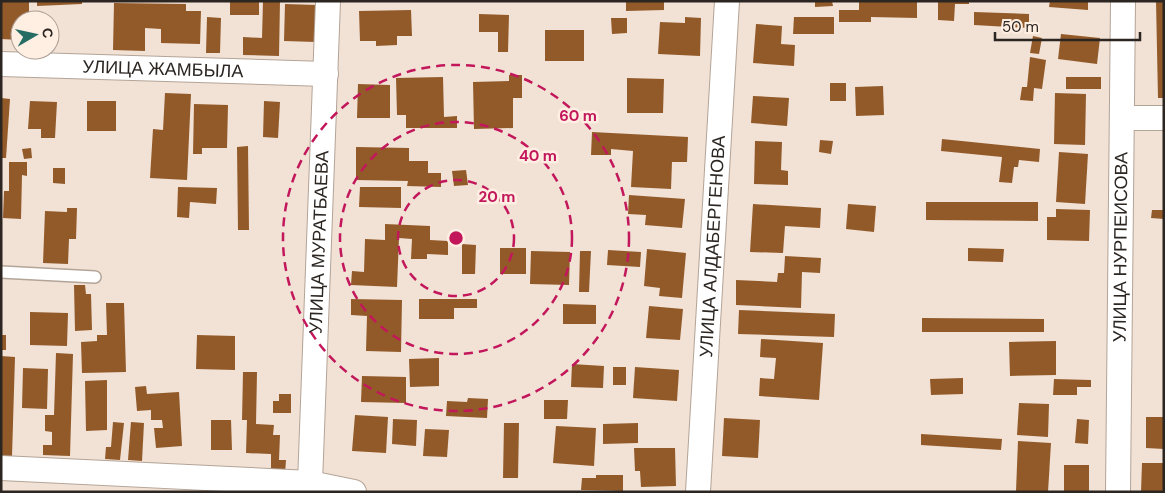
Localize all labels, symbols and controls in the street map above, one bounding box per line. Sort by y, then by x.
north arrow [10,10,60,60]
scale bar [995,10,1140,42]
text: 50 m [1002,17,1039,37]
text: С [38,27,58,39]
street label: УЛИЦА ЖАМБЫЛА [82,55,244,83]
text: 60 m [559,106,597,126]
street label: УЛИЦА АЛДАБЕРГЕНОВА [694,135,731,358]
text: 40 m [519,146,557,166]
street label: УЛИЦА МУРАТБАЕВА [304,150,334,334]
street label: УЛИЦА НУРПЕИСОВА [1108,152,1133,342]
text: 20 m [479,187,515,207]
centre of rings [447,229,465,247]

